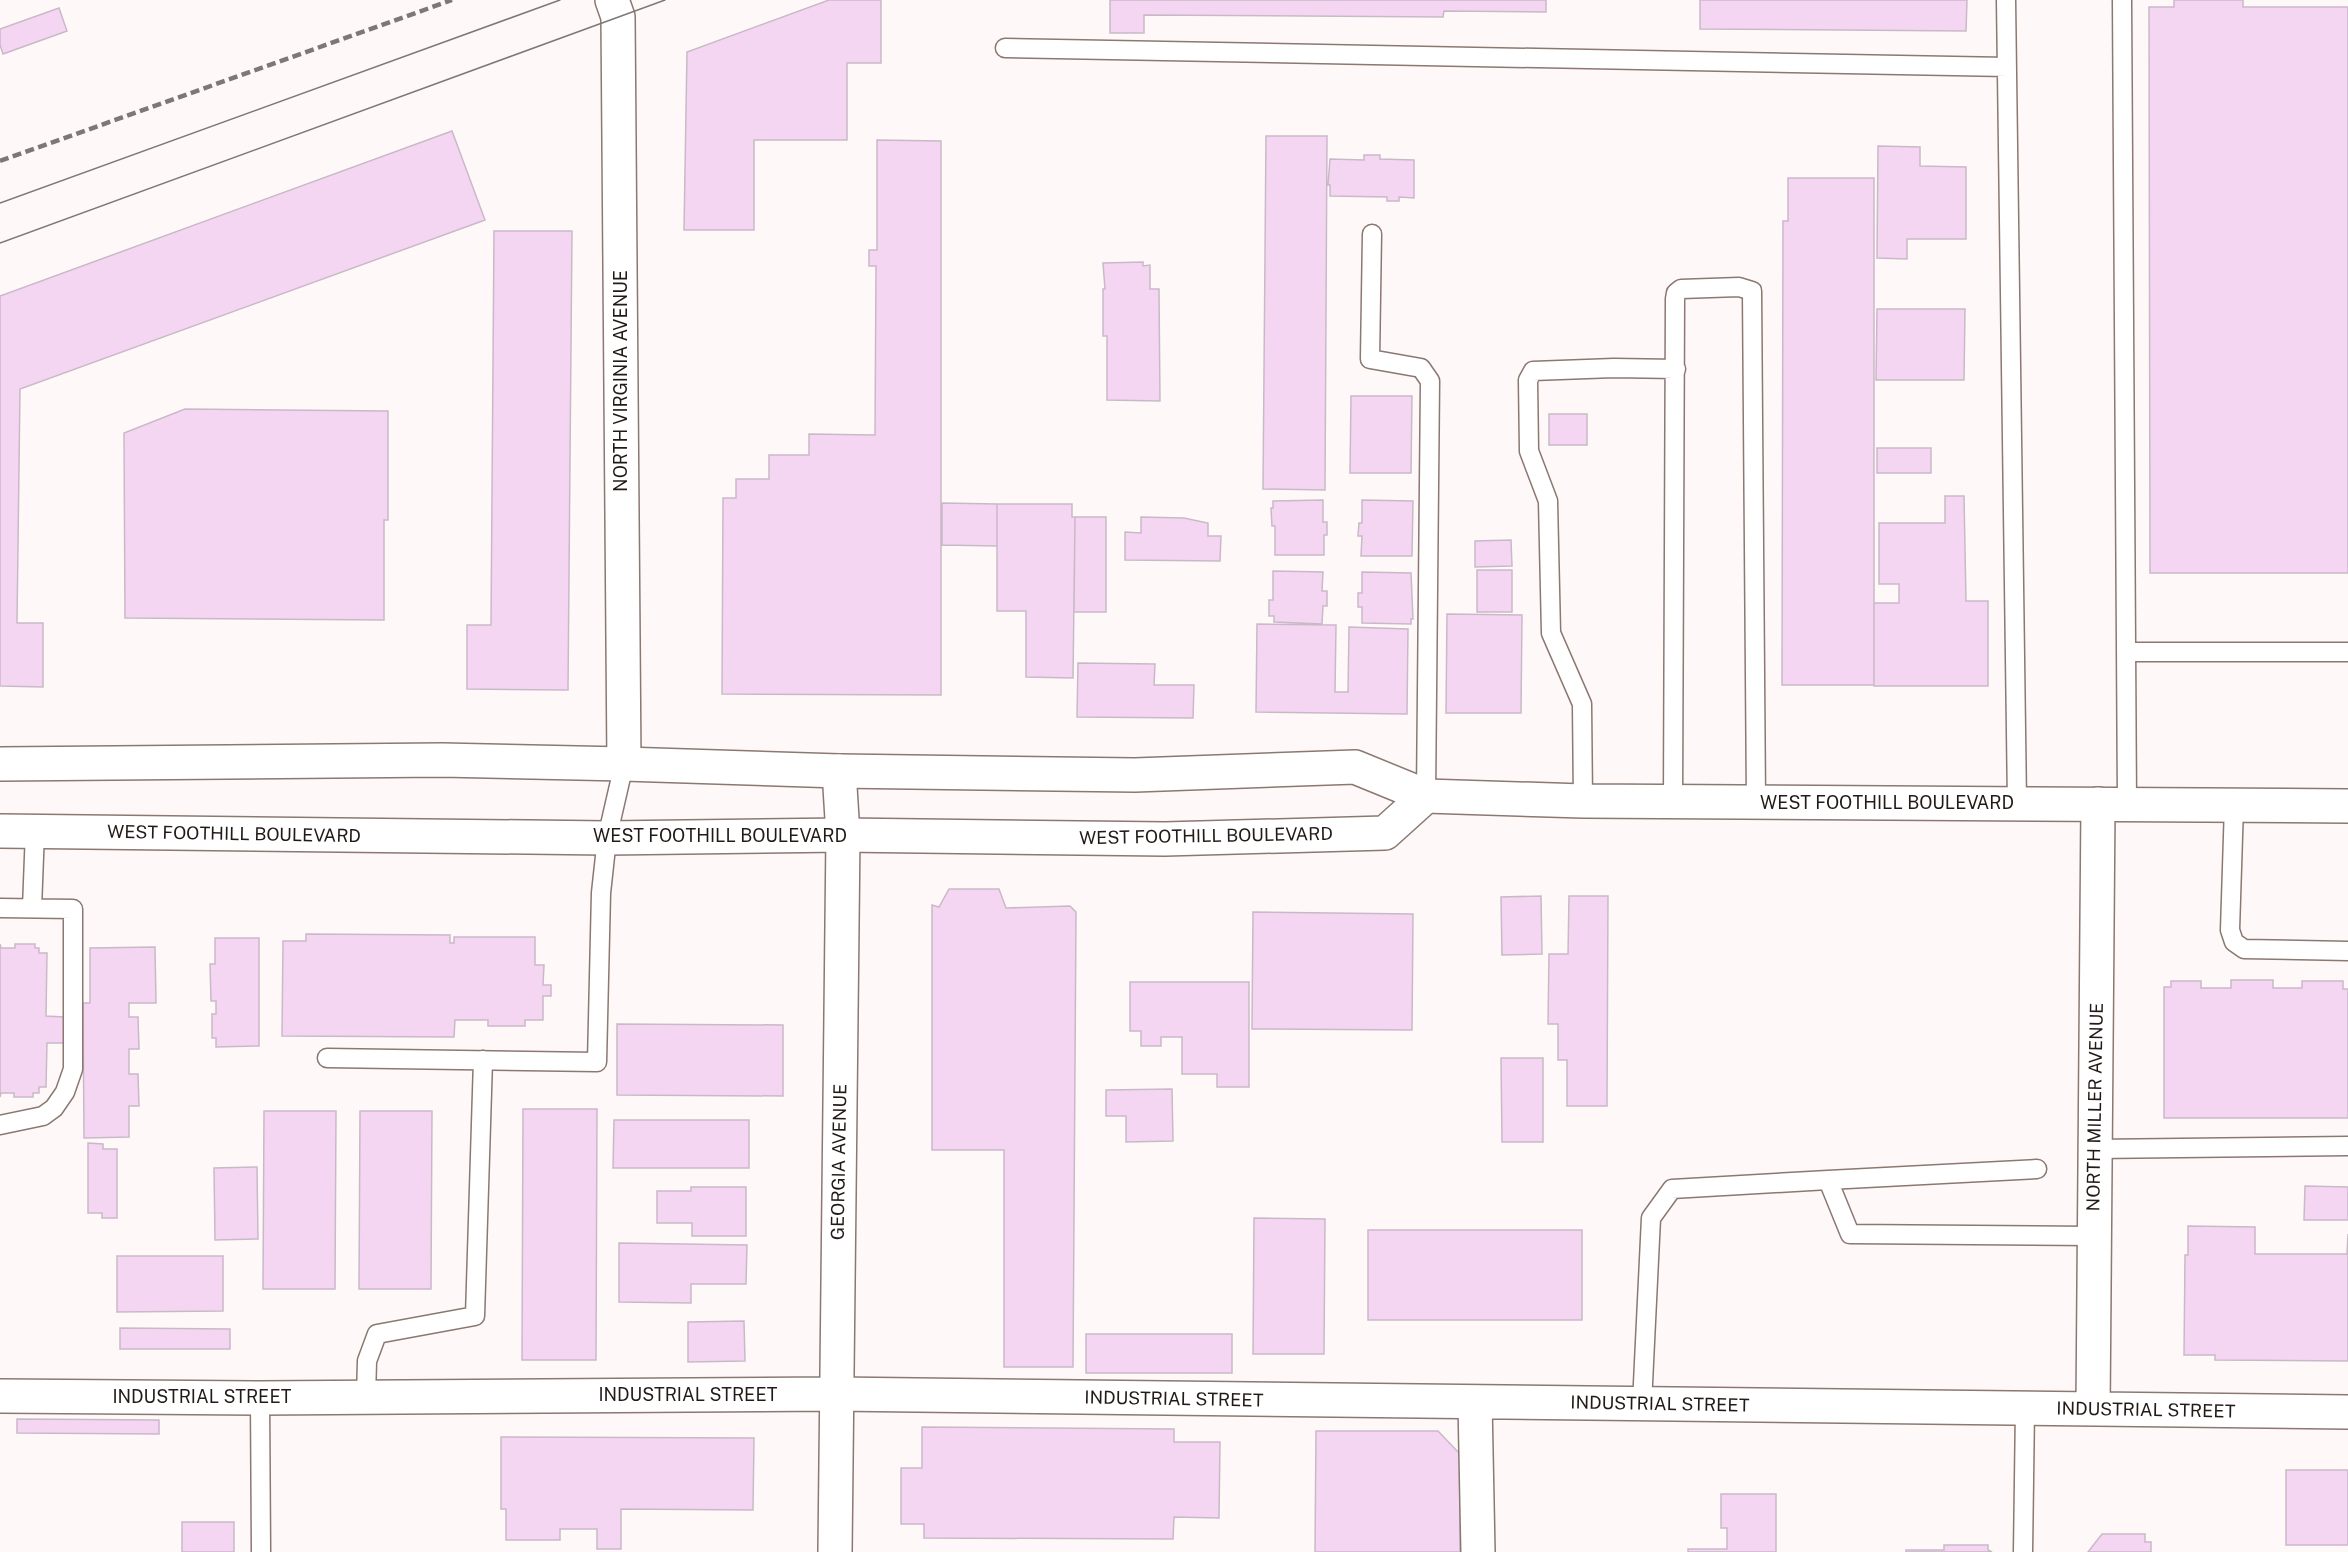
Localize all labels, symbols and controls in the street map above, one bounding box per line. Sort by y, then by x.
street label: NORTH VIRGINIA AVENUE [610,270,631,492]
street label: WEST FOOTHILL BOULEVARD [1760,792,2014,813]
street label: WEST FOOTHILL BOULEVARD [107,821,361,846]
street label: WEST FOOTHILL BOULEVARD [1079,823,1333,848]
street label: WEST FOOTHILL BOULEVARD [593,825,847,846]
street label: NORTH MILLER AVENUE [2082,1002,2107,1211]
street label: GEORGIA AVENUE [827,1084,850,1240]
street label: INDUSTRIAL STREET [598,1384,778,1405]
street label: INDUSTRIAL STREET [112,1386,292,1407]
street label: INDUSTRIAL STREET [1084,1386,1264,1411]
street label: INDUSTRIAL STREET [1570,1391,1750,1416]
street label: INDUSTRIAL STREET [2056,1397,2236,1422]

